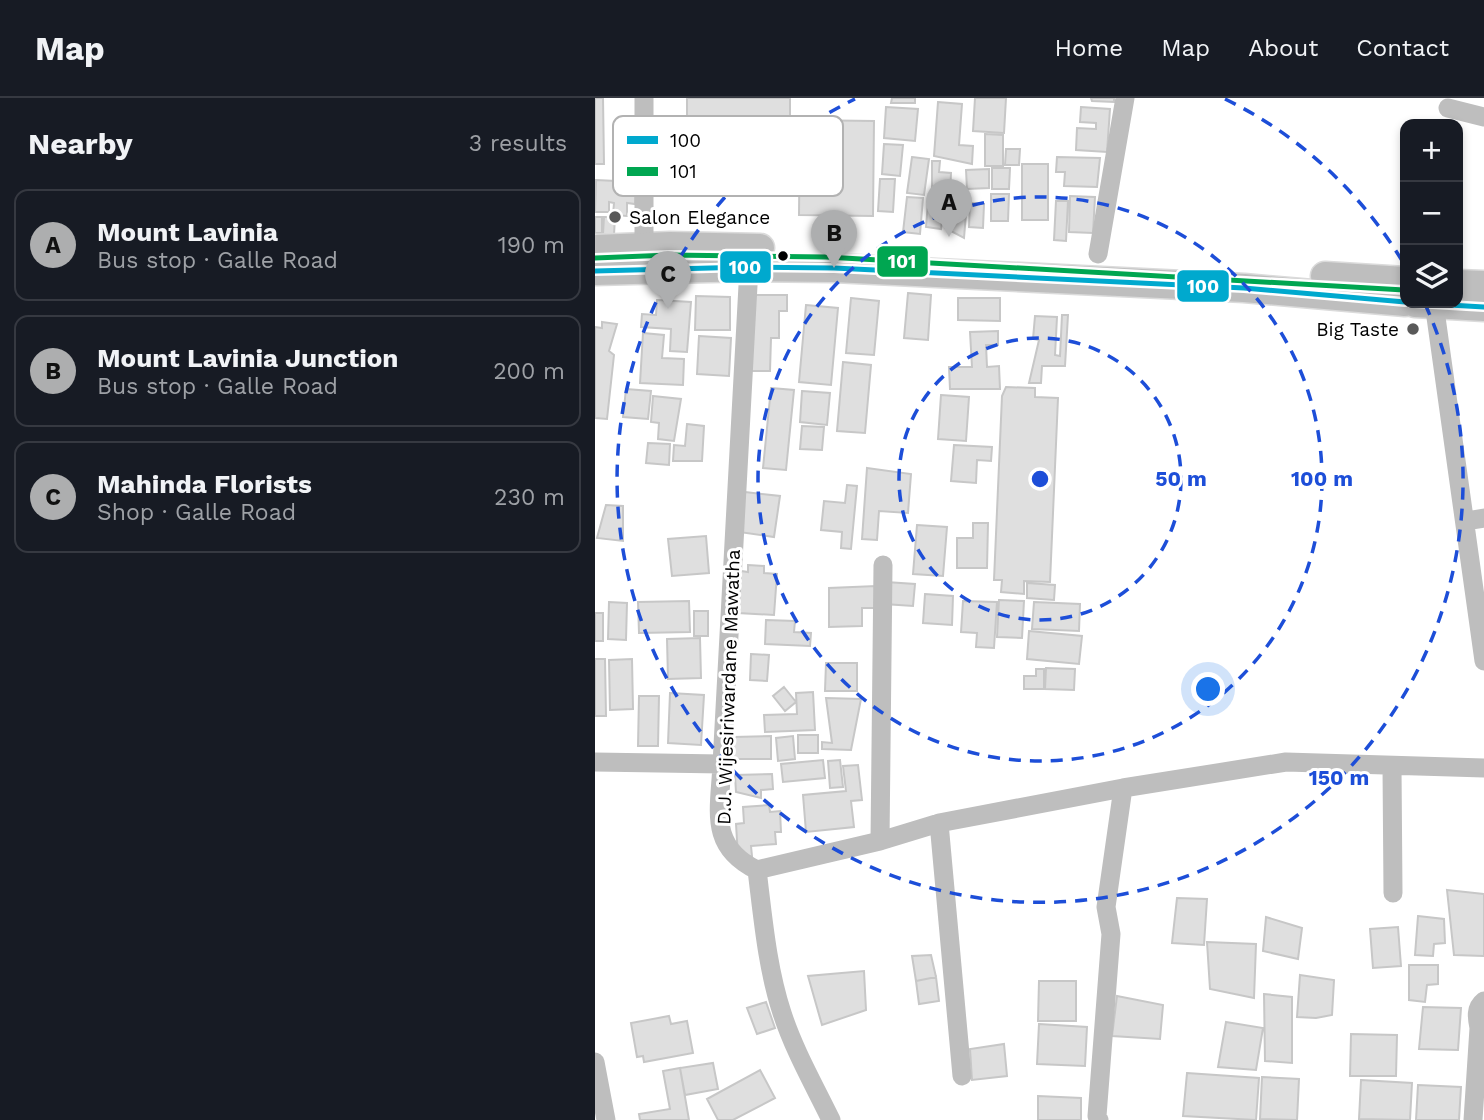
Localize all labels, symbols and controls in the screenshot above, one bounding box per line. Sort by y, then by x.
text: Map [35,29,105,68]
text: Home [1055,34,1123,62]
text: Map [1161,34,1210,62]
text: About [1248,34,1318,62]
text: Contact [1356,34,1449,62]
legend [613,116,843,196]
map controls [1400,119,1463,308]
button: + [1400,119,1463,182]
text: Nearby [28,126,133,161]
text: 100 [670,129,701,152]
text: 3 results [469,130,567,157]
text: 101 [670,160,697,183]
pin: A [926,179,972,237]
button: − [1400,182,1463,245]
place label: Salon Elegance [629,206,770,229]
marker: Salon Elegance [607,209,623,225]
pin: B [811,210,857,268]
text: Mount Lavinia [97,217,278,247]
text: A [45,232,61,259]
text: 190 m [498,232,565,259]
line badge: 101 [876,245,929,278]
button: layers [1400,245,1463,308]
text: Bus stop · Galle Road [97,247,338,274]
unlabelled marker [776,249,790,263]
line badge: 100 [719,250,772,284]
text: 101 [888,250,916,273]
pin: C [645,251,691,309]
text: 100 [729,256,761,279]
line badge: 100 [1176,269,1230,303]
text: 100 [1187,275,1219,298]
place label: Big Taste [1316,318,1399,341]
marker: Big Taste [1405,321,1421,337]
text: Mount Lavinia Junction [97,343,398,373]
text: B [45,358,61,385]
text: 200 m [493,358,565,385]
text: Bus stop · Galle Road [97,373,338,400]
text: 50 m [1155,466,1207,491]
text: 100 m [1291,466,1353,491]
centre of rings [1028,467,1052,491]
text: Mahinda Florists [97,469,312,499]
text: C [45,484,61,511]
text: 230 m [494,484,565,511]
text: Shop · Galle Road [97,499,296,526]
street label: D.J. Wijesiriwardane Mawatha [712,549,745,825]
your location [1191,672,1225,706]
text: 150 m [1309,765,1369,790]

